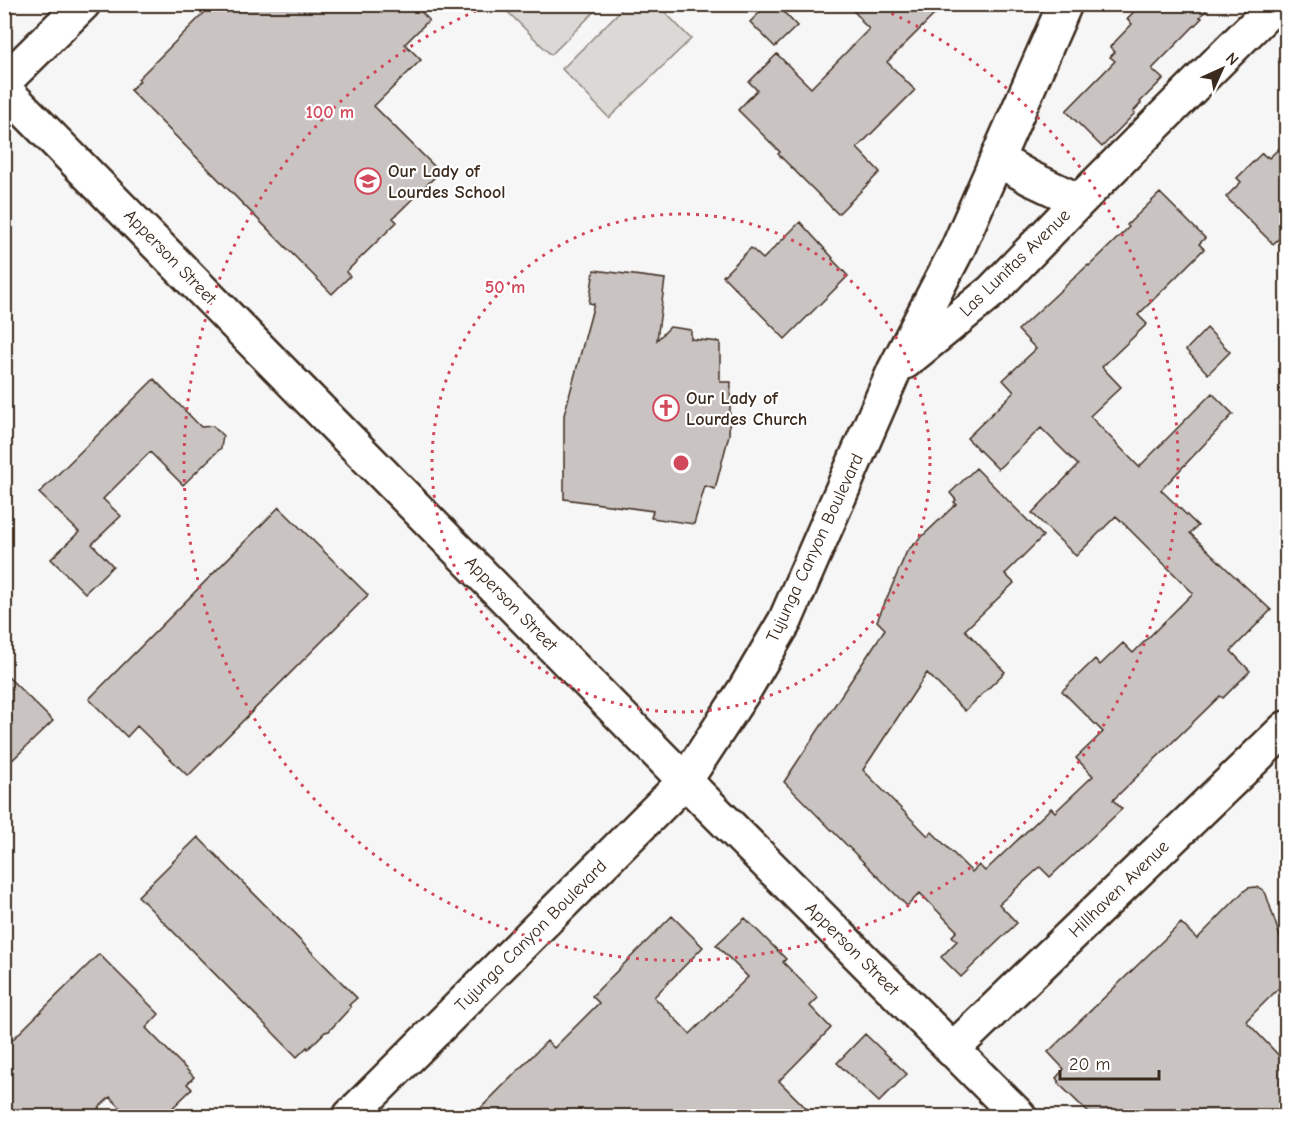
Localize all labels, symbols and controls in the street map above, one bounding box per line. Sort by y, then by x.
north arrow [1192,39,1252,99]
text: N [1222,49,1242,69]
text: 100 m [306,102,354,123]
place label: Our Lady of Lourdes School [388,161,506,203]
school or university icon: Our Lady of Lourdes School [353,166,383,196]
street label: Apperson Street [119,205,221,309]
street label: Las Lunitas Avenue [955,205,1075,321]
text: 50 m [485,277,525,298]
place label: Our Lady of Lourdes Church [686,388,807,430]
church icon: Our Lady of Lourdes Church [651,393,681,423]
street label: Tujunga Canyon Boulevard [762,450,868,646]
centre of rings [671,453,691,473]
street label: Apperson Street [460,552,562,656]
street label: Hillhaven Avenue [1065,836,1173,942]
street label: Tujunga Canyon Boulevard [451,856,611,1016]
street label: Apperson Street [801,898,904,1001]
scale bar [1060,1043,1159,1081]
text: 20 m [1069,1054,1110,1075]

